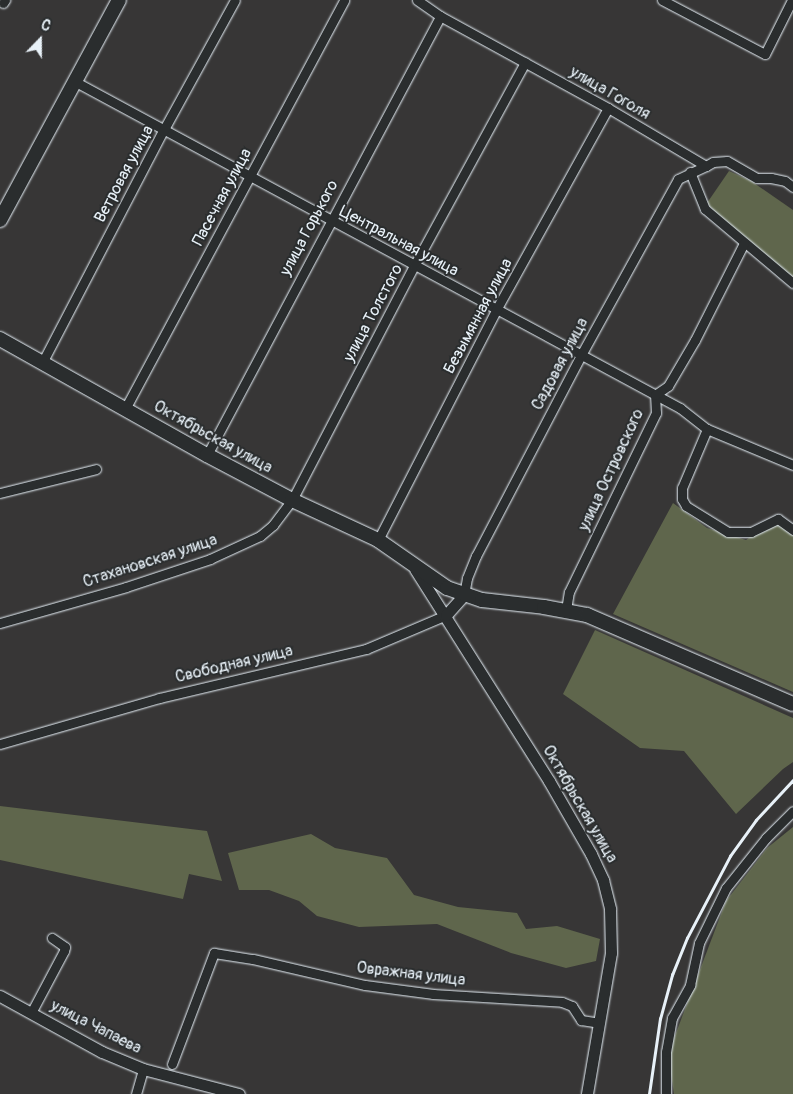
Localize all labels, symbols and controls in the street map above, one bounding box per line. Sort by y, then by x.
north arrow [15,15,65,65]
text: С [39,16,53,35]
street label: улица Гоголя [566,62,654,124]
street label: Ветровая улица [90,122,158,226]
street label: Пасечная улица [188,145,256,249]
street label: улица Горького [276,177,342,279]
street label: Центральная улица [336,201,462,281]
street label: Безымянная улица [440,255,516,377]
street label: улица Толстого [339,261,407,365]
street label: Садовая улица [528,315,592,413]
street label: Октябрьская улица [150,396,276,478]
street label: улица Островского [574,406,648,534]
street label: Стахановская улица [81,530,219,592]
street label: Свободная улица [173,641,295,687]
street label: Октябрьская улица [539,742,621,866]
street label: Овражная улица [355,958,467,990]
street label: улица Чапаева [47,996,145,1058]

